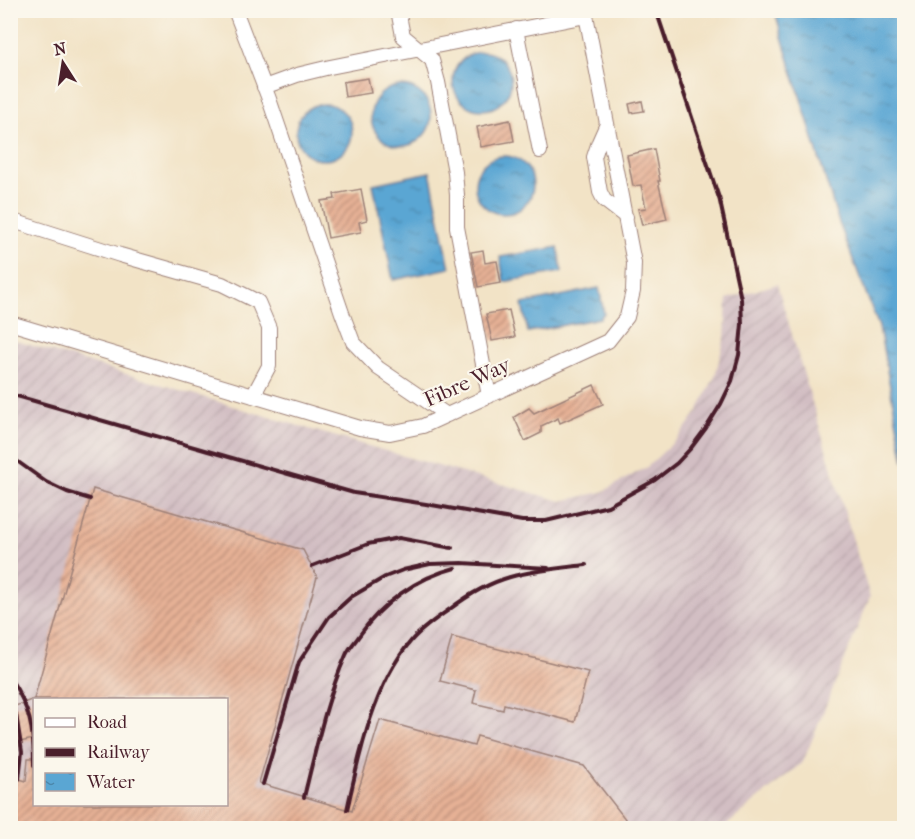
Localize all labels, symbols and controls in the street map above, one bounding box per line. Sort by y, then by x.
north arrow [33,33,93,93]
text: N [52,38,69,59]
street label: Fibre Way [420,352,514,412]
legend [33,698,228,806]
text: Road [87,712,127,733]
text: Railway [87,742,151,763]
text: Water [86,772,135,793]

